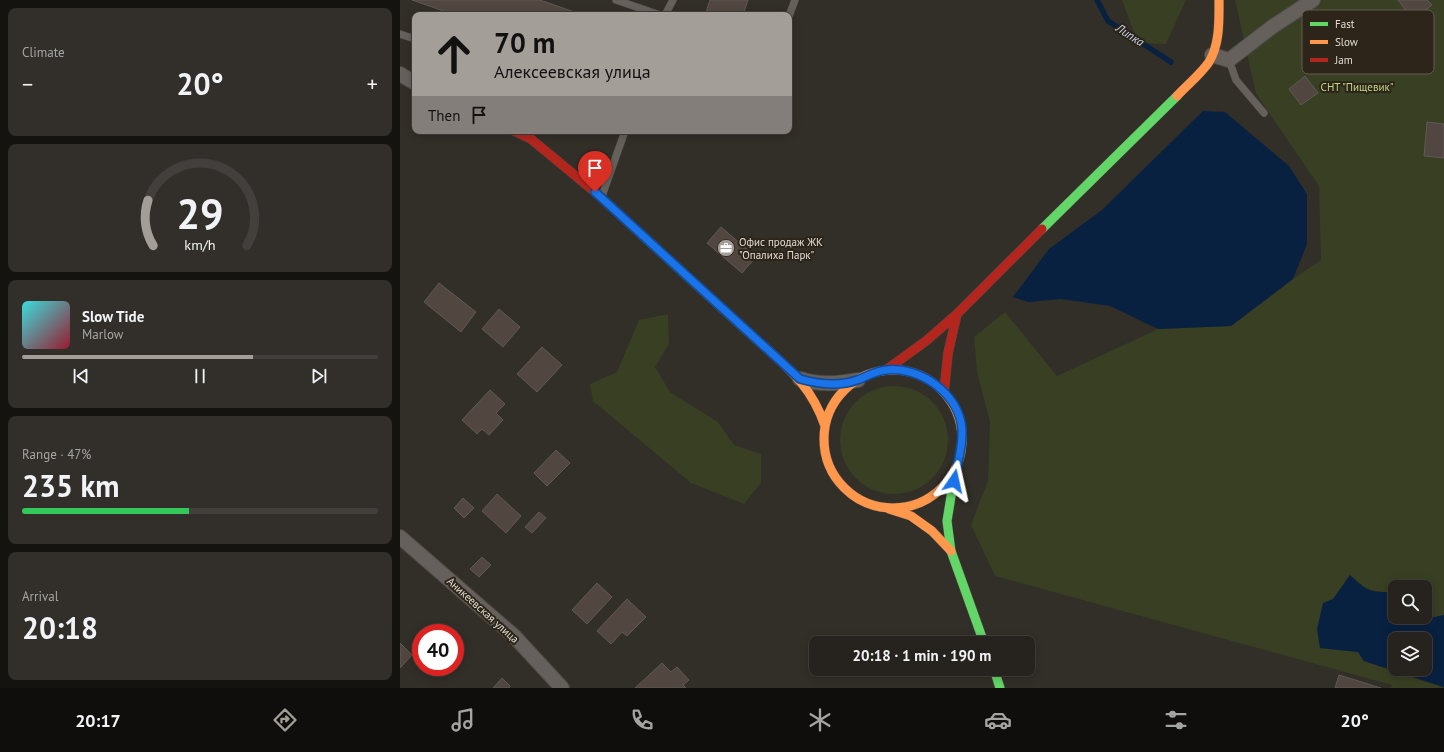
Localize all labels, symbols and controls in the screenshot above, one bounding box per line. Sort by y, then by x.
legend [1302,10,1434,74]
text: Fast [1335,17,1355,31]
water label: Липка [1113,19,1147,49]
text: 70 m [494,24,555,61]
icon: ahead [428,28,480,80]
text: Slow [1335,35,1358,49]
text: Climate [22,44,65,61]
text: Jam [1334,53,1353,67]
text: Алексеевская улица [494,60,651,83]
text: 20° [176,64,224,103]
text: − [22,70,33,98]
text: + [367,70,378,98]
park label: СНТ "Пищевик" [1321,80,1394,94]
icon: arrive [468,104,490,126]
text: Then [428,106,460,125]
pin [578,151,612,192]
icon: arrive [584,157,606,179]
text: 29 [176,187,224,240]
text: km/h [184,235,216,254]
place label: Офис продаж ЖК "Опалиха Парк" [739,235,823,262]
office icon: Офис продаж ЖК "Опалиха Парк" [716,238,736,258]
text: Slow Tide [82,307,144,326]
text: Marlow [82,326,123,343]
icon: previous [70,365,92,387]
icon: pause [189,365,211,387]
icon: next [308,365,330,387]
text: Range · 47% [22,446,91,463]
position arrow [933,460,975,502]
text: 235 km [22,466,120,505]
street label: Аникеевская улица [444,574,522,646]
map controls [1388,580,1432,676]
button: search [1388,580,1432,624]
text: Arrival [22,588,58,605]
text: 20:18 [22,608,98,647]
speed limit sign: 40 [412,624,464,676]
button: layers [1388,632,1432,676]
text: 20:18 · 1 min · 190 m [853,646,991,665]
icon: directions [271,706,299,734]
icon: music [449,706,477,734]
icon: phone [628,706,656,734]
icon: climate [806,706,834,734]
icon: car [984,706,1012,734]
icon: filters [1162,706,1190,734]
text: 20:17 [75,709,121,732]
text: 20° [1341,709,1369,732]

